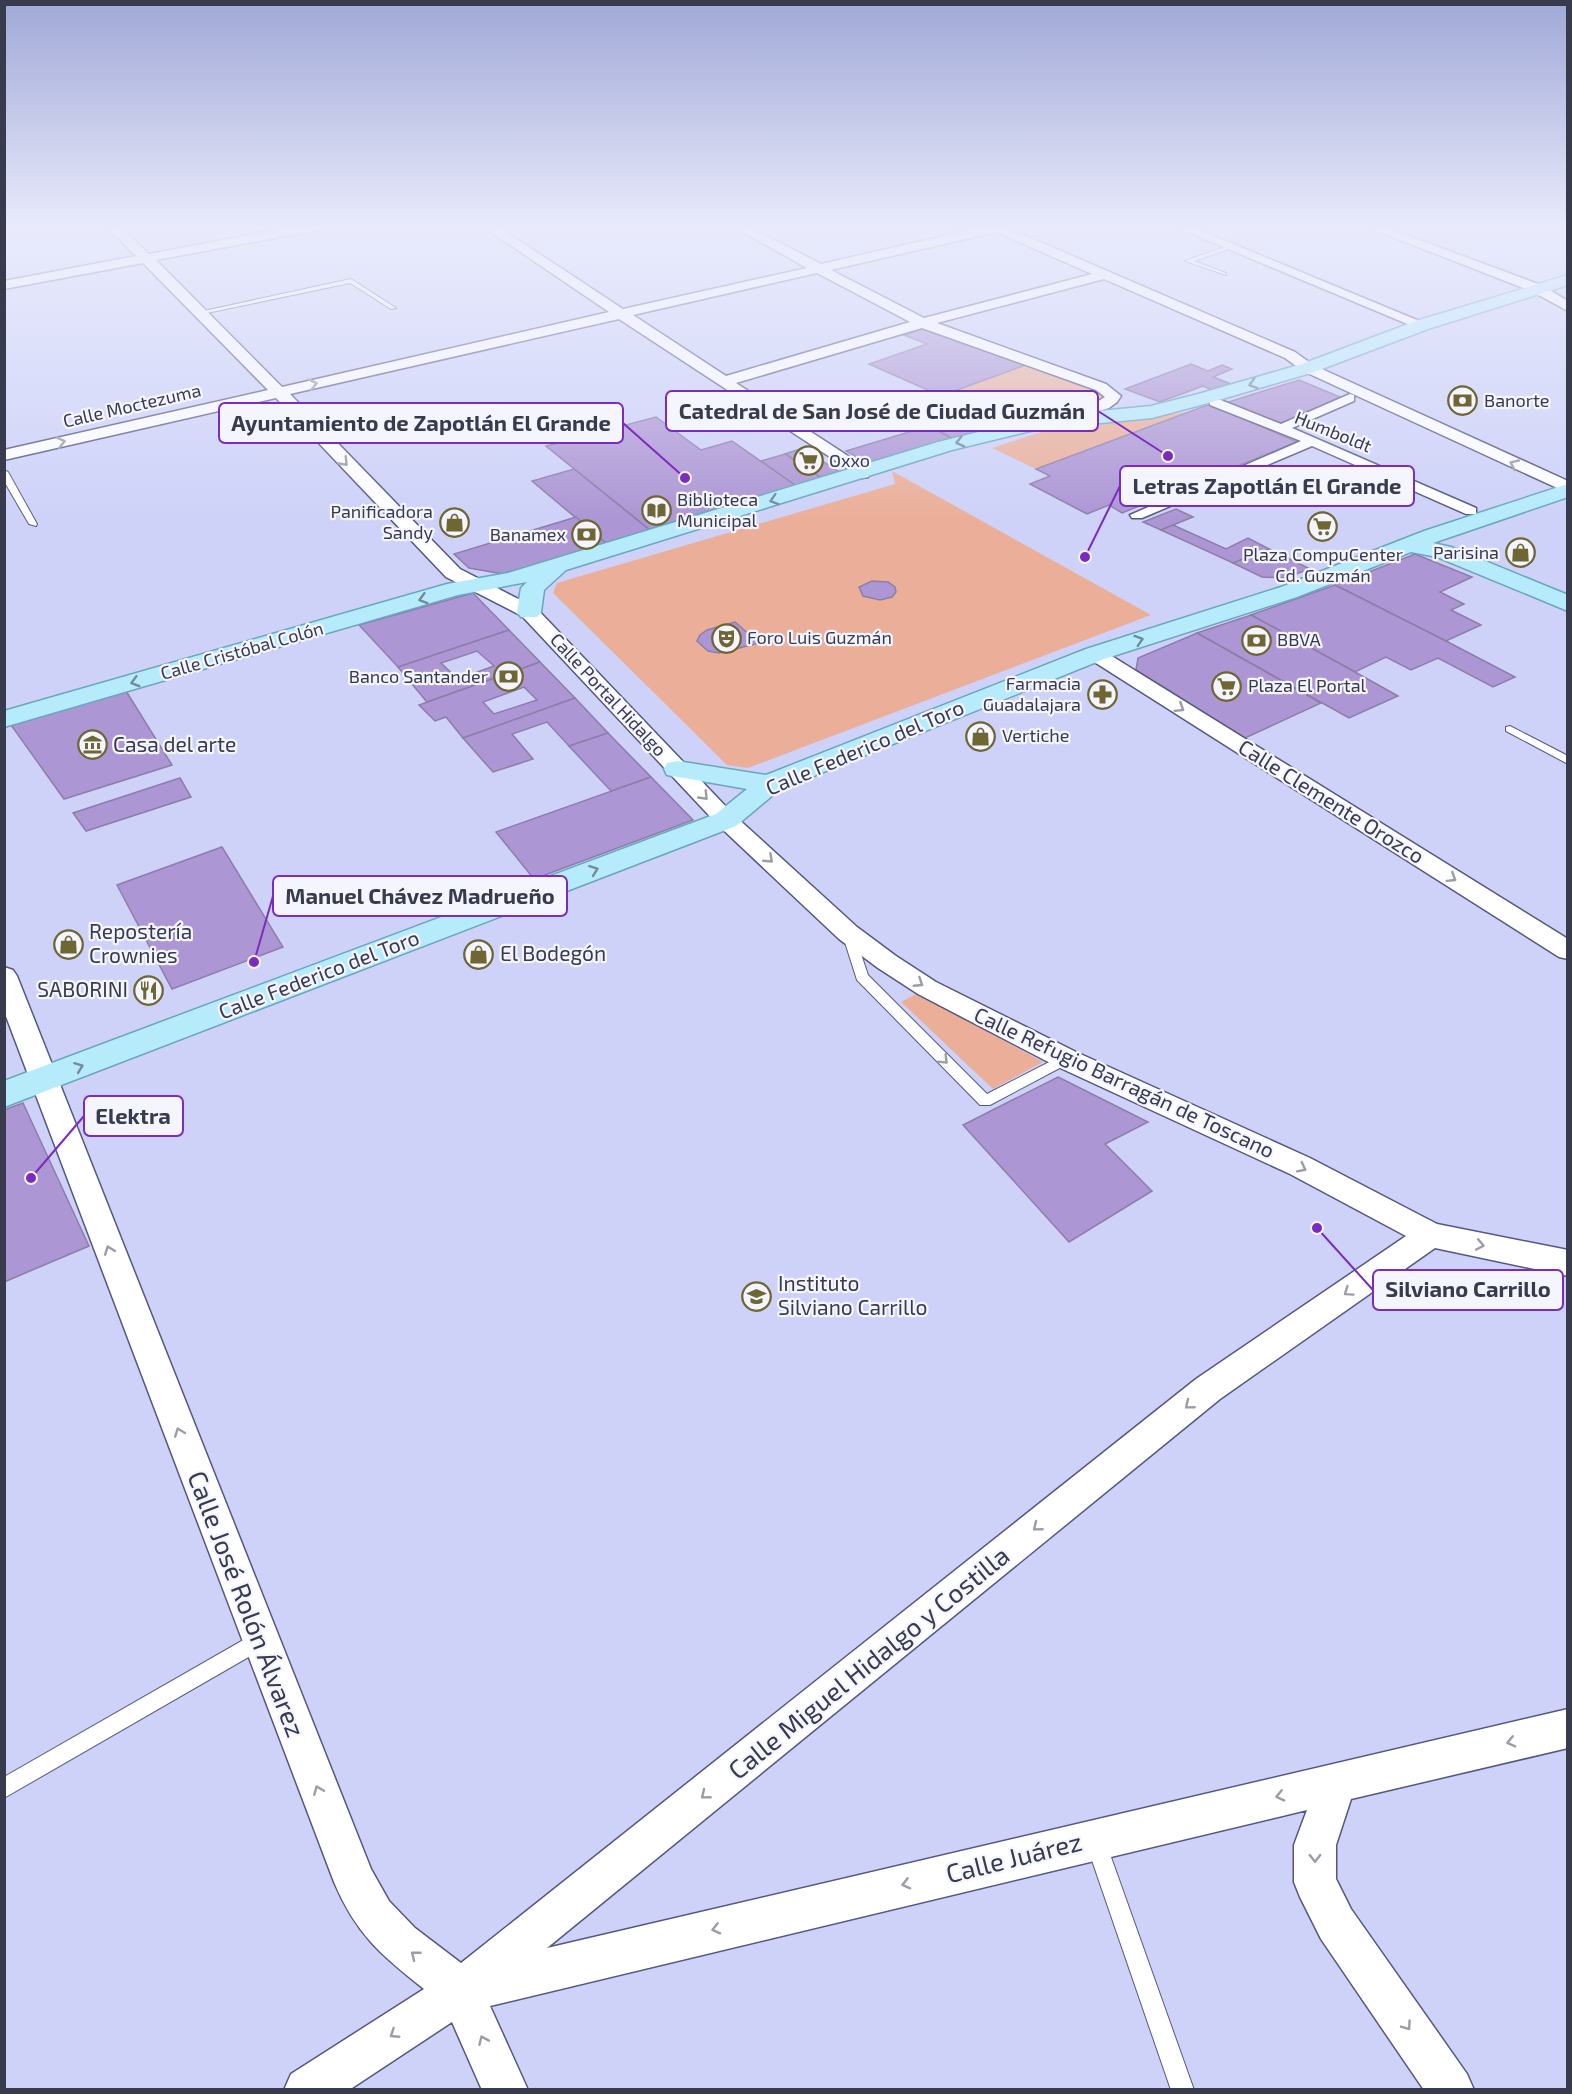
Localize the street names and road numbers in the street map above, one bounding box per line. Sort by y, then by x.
street label: Calle Moctezuma [61,378,203,432]
street label: Humboldt [1292,406,1375,457]
street label: Calle Cristóbal Colón [158,616,326,684]
street label: Calle Portal Hidalgo [546,628,671,760]
street label: Calle Federico del Toro [762,694,967,800]
street label: Calle Clemente Orozco [1234,733,1429,868]
street label: Calle Federico del Toro [215,924,422,1023]
street label: Calle Refugio Barragán de Toscano [971,1001,1279,1162]
street label: Calle José Rolón Álvarez [182,1466,312,1741]
street label: Calle Miguel Hidalgo y Costilla [721,1539,1015,1785]
street label: Calle Juárez [942,1825,1085,1888]

